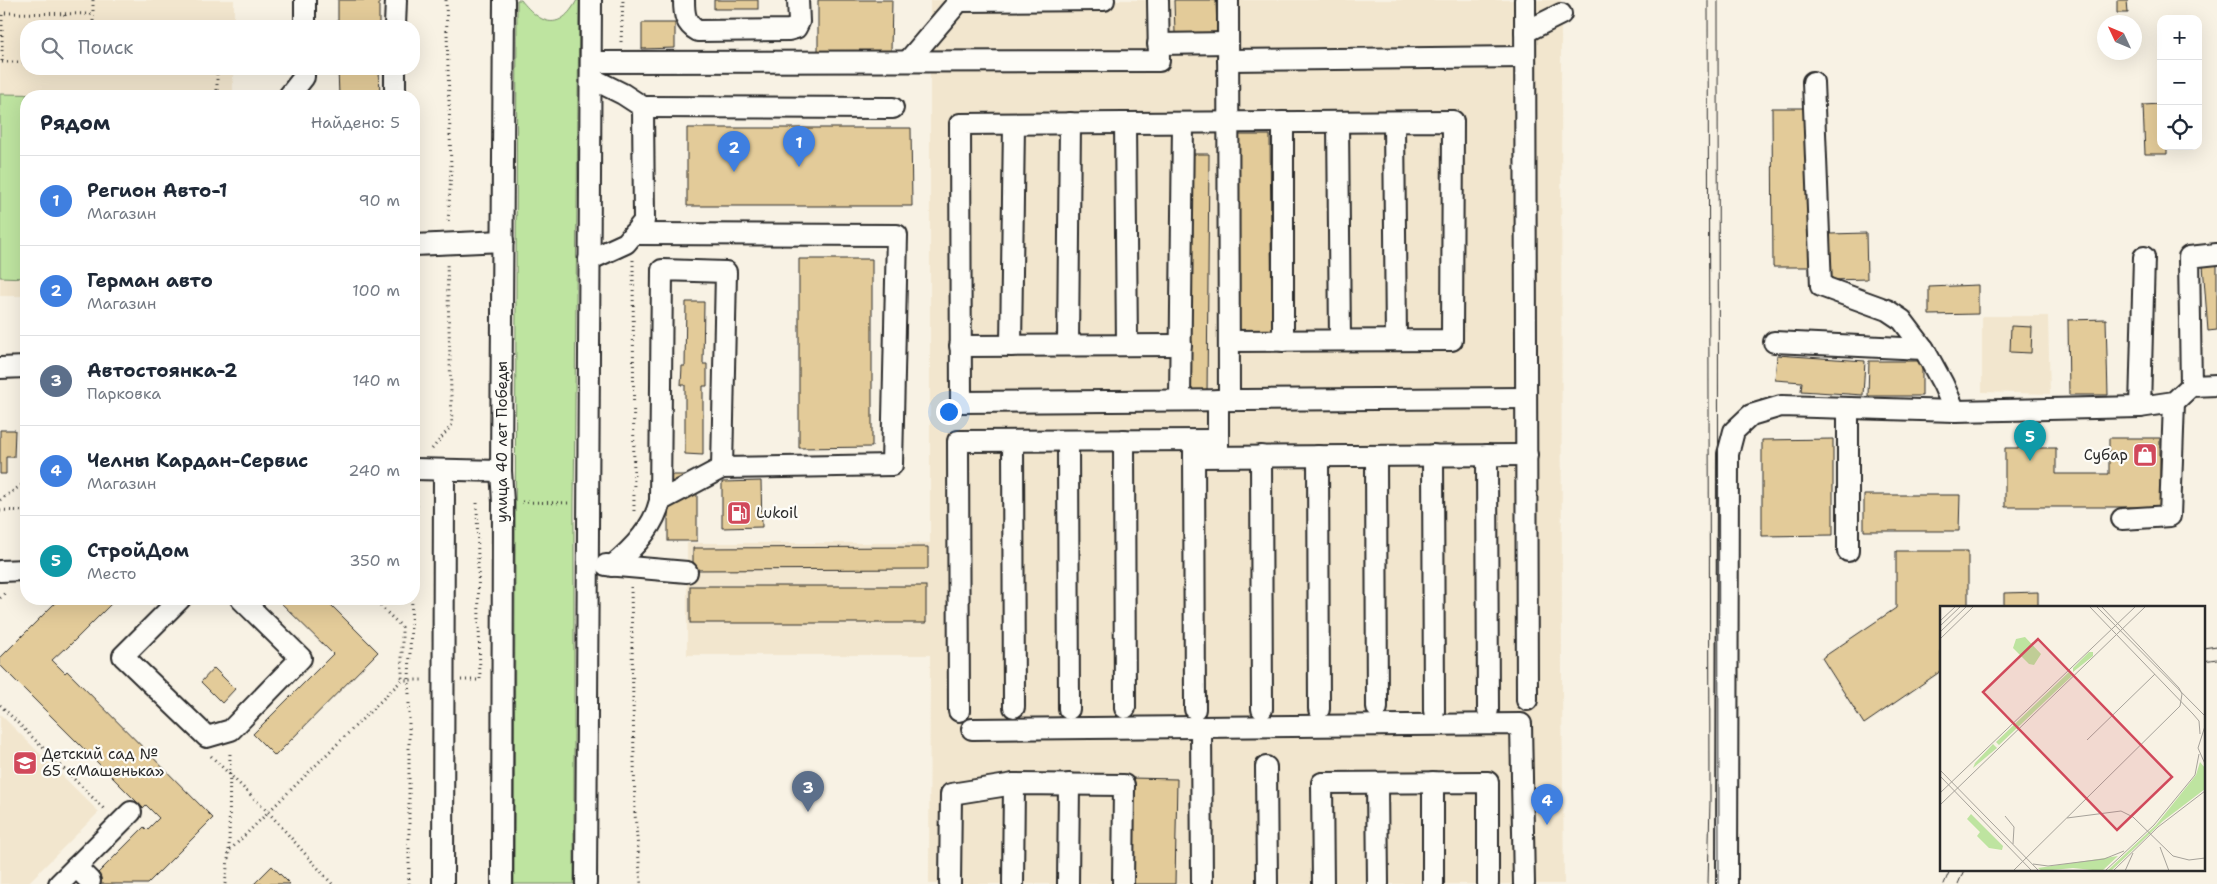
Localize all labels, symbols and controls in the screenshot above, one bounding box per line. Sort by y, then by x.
north arrow [2097,15,2142,60]
map controls [2157,15,2202,150]
button: + [2157,15,2202,60]
search box [20,20,420,75]
icon: search [38,34,66,62]
text: Поиск [78,35,133,60]
button: − [2157,60,2202,105]
button: locate [2157,105,2202,150]
text: Рядом [40,109,110,137]
text: Найдено: 5 [311,112,400,133]
pin: 1 [783,126,815,167]
pin: 2 [718,131,750,172]
text: Регион Авто-1 [87,178,227,203]
text: 1 [52,190,60,211]
text: 90 m [359,190,400,211]
text: Магазин [87,203,156,224]
text: Герман авто [87,268,213,293]
text: 2 [50,280,62,301]
text: 100 m [352,280,400,301]
text: Магазин [87,293,156,314]
text: Автостоянка-2 [87,358,237,383]
street label: улица 40 лет Победы [492,361,512,523]
text: 3 [50,370,62,391]
text: 140 m [353,370,400,391]
text: Парковка [87,383,161,404]
your location [936,399,962,425]
pin: 5 [2014,420,2046,461]
shop icon: Субар [2132,442,2158,468]
place label: Субар [2084,445,2128,465]
text: Челны Кардан-Сервис [87,448,308,473]
text: 4 [50,460,62,481]
text: 240 m [348,460,400,481]
text: Магазин [87,473,156,494]
fuel station icon: Lukoil [726,500,752,526]
place label: Lukoil [756,503,798,523]
text: СтройДом [87,538,189,563]
text: 5 [51,550,61,571]
text: 350 m [349,550,400,571]
text: Место [87,563,137,584]
inset map [1940,606,2204,872]
place label: Детский сад № 65 «Машенька» [42,744,164,781]
school or university icon: Детский сад № 65 «Машенька» [12,750,38,776]
pin: 3 [792,771,824,812]
pin: 4 [1531,784,1563,825]

